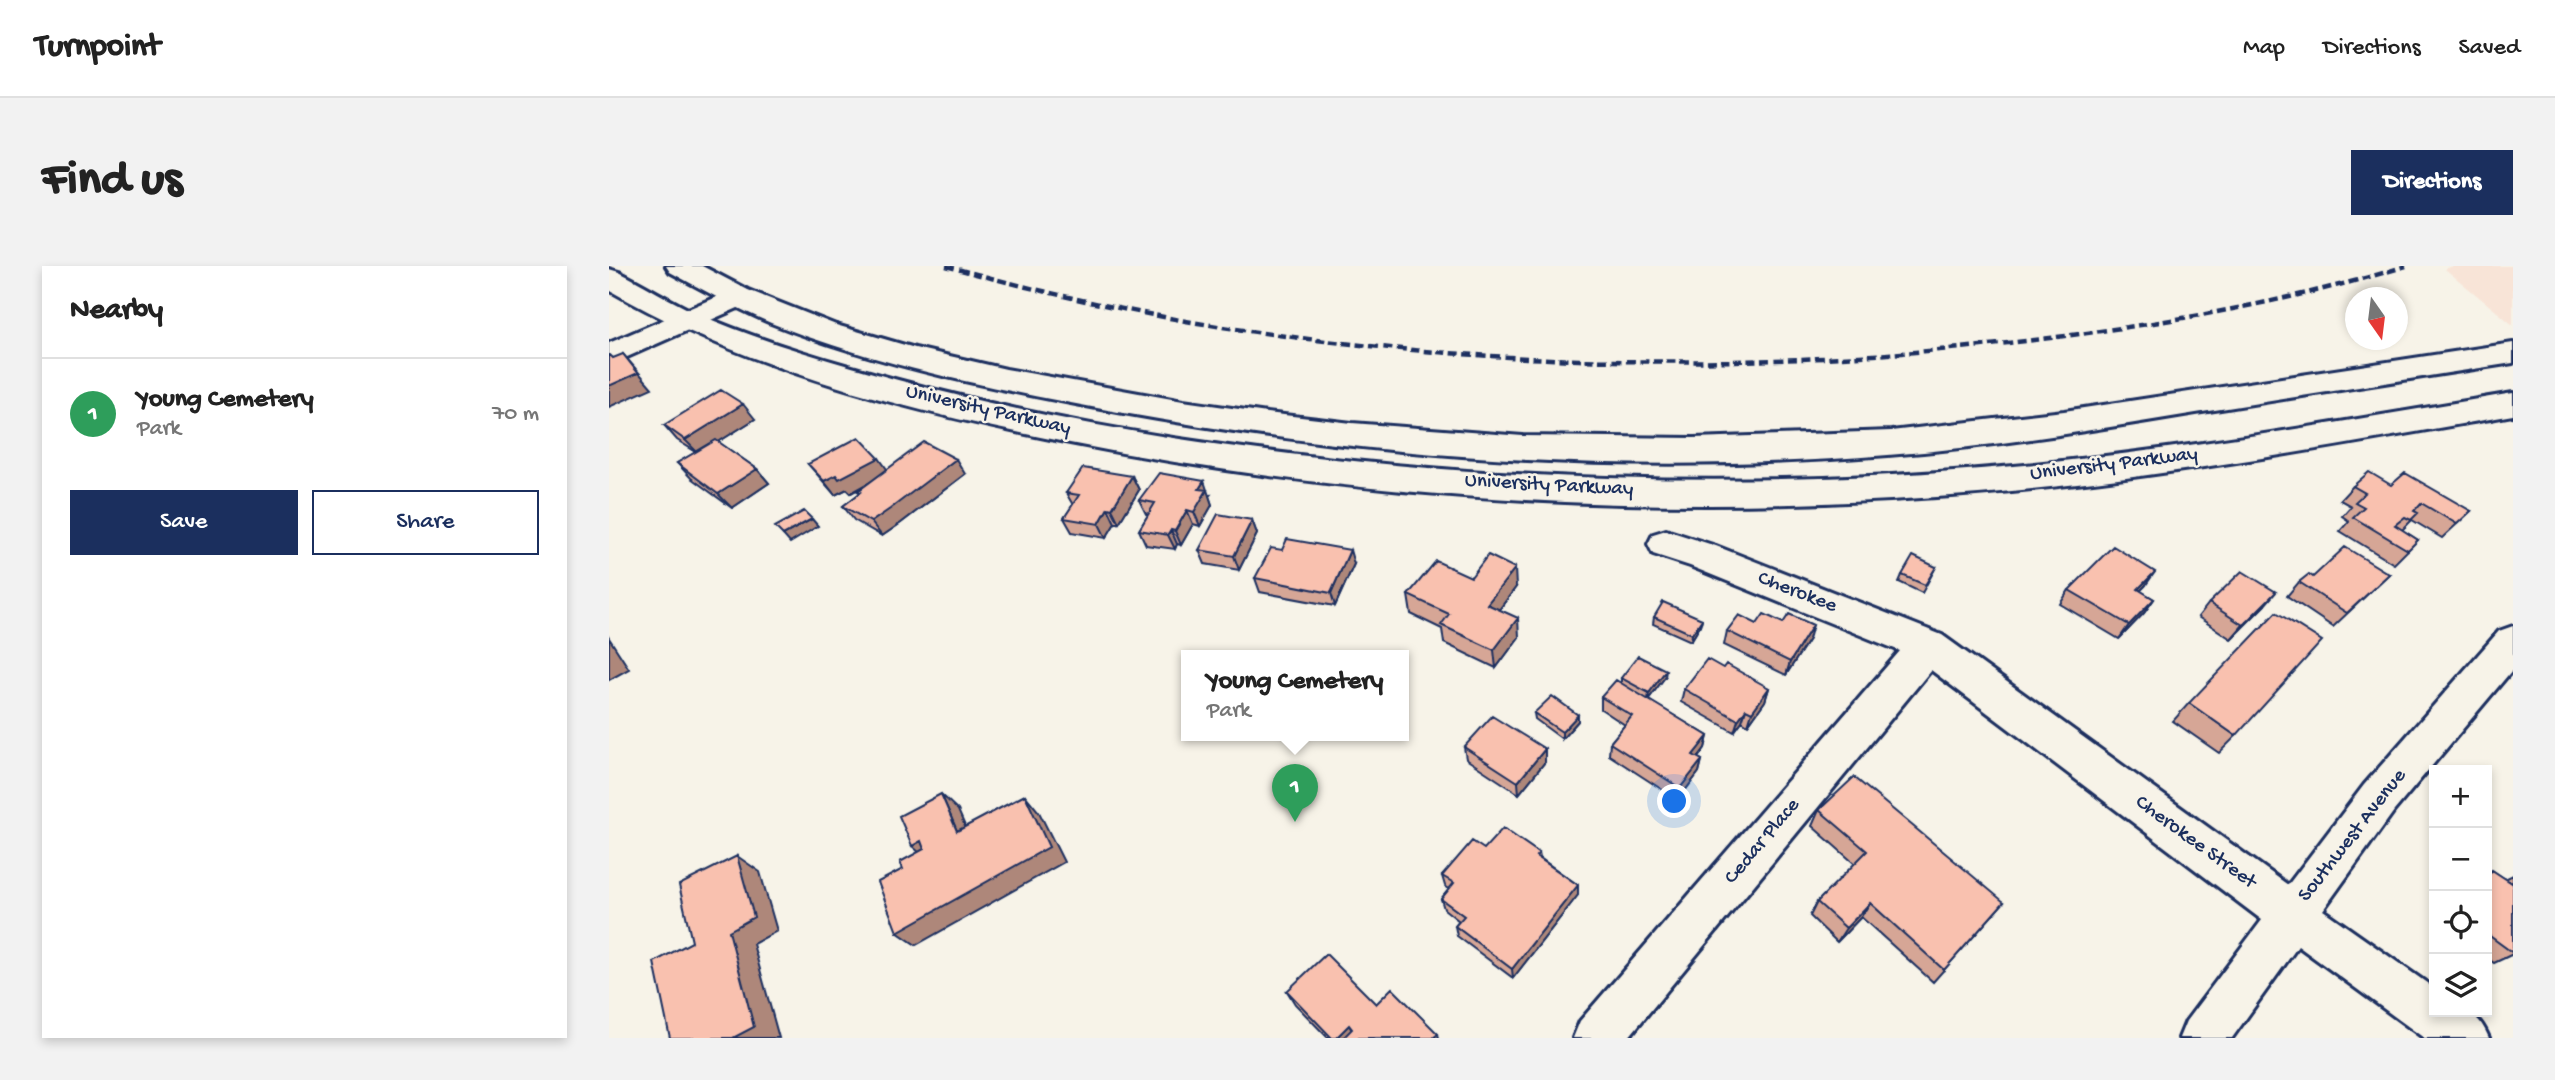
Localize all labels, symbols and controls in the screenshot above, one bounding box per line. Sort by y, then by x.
text: Turnpoint [35,29,160,67]
text: Map [2243,34,2285,63]
text: Directions [2323,34,2421,63]
text: Saved [2459,34,2520,63]
button: Directions [2351,150,2513,215]
text: Find us [42,153,182,211]
north arrow [2345,287,2408,350]
text: Nearby [70,294,163,329]
street label: University Parkway [903,380,1073,442]
text: Young Cemetery [137,385,313,416]
text: 1 [88,401,98,428]
text: 70 m [492,401,539,428]
text: Park [137,416,181,443]
street label: University Parkway [2029,442,2199,488]
street label: University Parkway [1464,469,1634,503]
button: Save [70,490,298,555]
button: Share [312,490,539,555]
street label: Cherokee [1754,566,1841,620]
popup [1181,650,1409,741]
text: Young Cemetery [1207,667,1383,698]
text: Park [1207,698,1251,725]
pin: 1 [1272,764,1318,822]
street label: Southwest Avenue [2293,764,2413,907]
map controls [2429,765,2492,1017]
button: + [2429,765,2492,828]
your location [1657,784,1691,818]
street label: Cherokee Street [2129,791,2262,897]
street label: Cedar Place [1720,793,1807,890]
button: − [2429,828,2492,891]
button: locate [2429,891,2492,954]
button: layers [2429,954,2492,1017]

